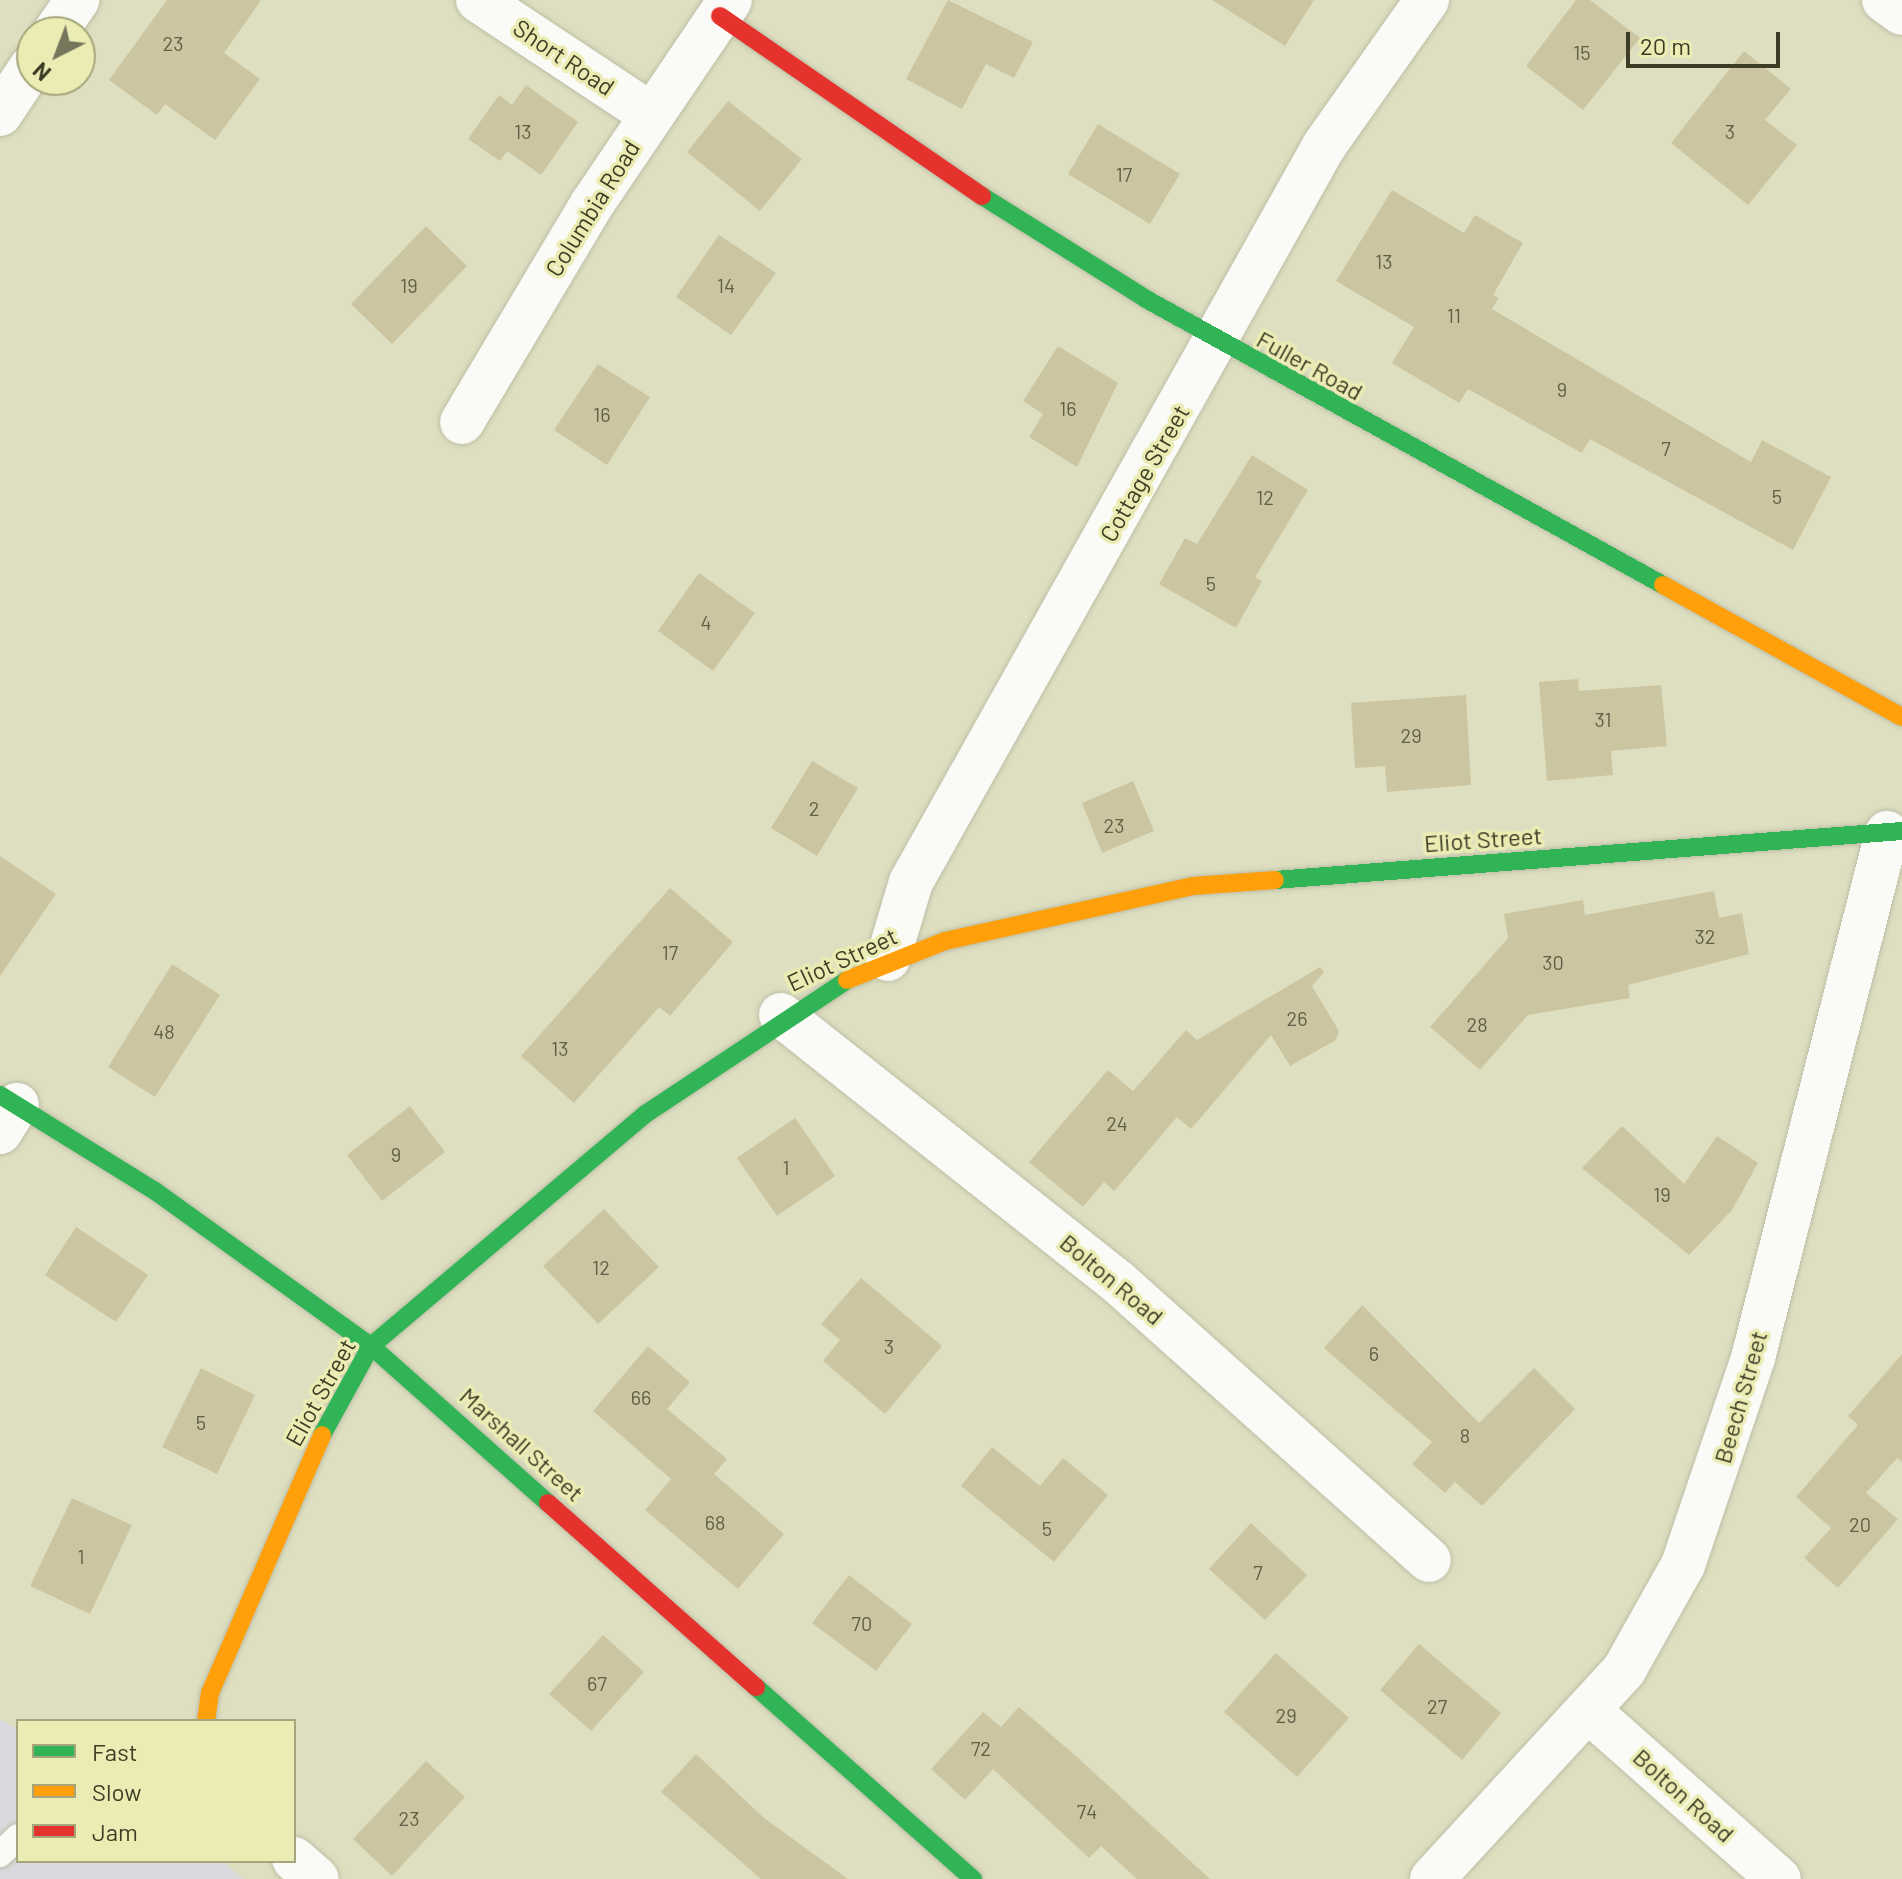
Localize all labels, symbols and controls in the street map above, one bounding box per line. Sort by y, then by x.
street label: Short Road [508,13,620,101]
north arrow [16,16,96,96]
scale bar [1630,16,1784,66]
house number: 23 [163,31,183,55]
text: 20 m [1640,31,1691,60]
house number: 15 [1573,40,1591,64]
text: N [27,58,55,87]
house number: 13 [514,119,532,143]
house number: 3 [1725,119,1735,143]
street label: Columbia Road [539,135,645,281]
house number: 17 [1116,162,1132,186]
house number: 13 [1375,249,1393,273]
house number: 19 [400,273,418,297]
house number: 14 [717,273,735,297]
house number: 11 [1447,303,1461,327]
street label: Fuller Road [1252,324,1368,406]
house number: 9 [1557,377,1567,401]
house number: 16 [1059,396,1077,420]
street label: Cottage Street [1093,399,1195,547]
house number: 16 [593,402,611,426]
house number: 7 [1661,436,1671,460]
house number: 5 [1772,484,1782,508]
house number: 12 [1256,485,1274,509]
house number: 5 [1206,571,1216,595]
house number: 4 [700,610,712,634]
house number: 31 [1594,707,1612,731]
house number: 29 [1400,723,1422,747]
house number: 2 [809,796,819,820]
house number: 23 [1104,813,1124,837]
street label: Eliot Street [1423,821,1543,857]
street label: Eliot Street [782,921,902,997]
house number: 32 [1694,924,1716,948]
house number: 17 [662,940,678,964]
house number: 30 [1542,950,1564,974]
house number: 26 [1286,1006,1308,1030]
house number: 28 [1466,1012,1488,1036]
house number: 48 [153,1019,175,1043]
house number: 13 [551,1036,569,1060]
house number: 24 [1106,1111,1128,1135]
house number: 9 [391,1142,401,1166]
house number: 1 [783,1155,789,1179]
house number: 19 [1653,1182,1671,1206]
street label: Bolton Road [1055,1228,1169,1330]
house number: 12 [592,1255,610,1279]
street label: Beech Street [1707,1327,1773,1467]
street label: Eliot Street [279,1333,361,1451]
house number: 3 [884,1334,894,1358]
house number: 6 [1369,1341,1379,1365]
street label: Marshall Street [454,1381,590,1507]
house number: 66 [631,1385,651,1409]
house number: 5 [196,1410,206,1434]
house number: 8 [1460,1423,1470,1447]
house number: 68 [705,1510,725,1534]
house number: 20 [1849,1512,1871,1536]
house number: 5 [1042,1516,1052,1540]
house number: 1 [78,1544,84,1568]
house number: 7 [1253,1560,1263,1584]
house number: 70 [852,1611,872,1635]
house number: 67 [587,1671,607,1695]
house number: 27 [1427,1694,1447,1718]
house number: 29 [1275,1703,1297,1727]
legend [16,1719,296,1863]
house number: 72 [971,1736,991,1760]
text: Fast [92,1737,137,1766]
street label: Bolton Road [1628,1742,1740,1848]
text: Slow [92,1777,141,1806]
house number: 74 [1077,1799,1097,1823]
house number: 23 [399,1806,419,1830]
text: Jam [92,1817,138,1846]

